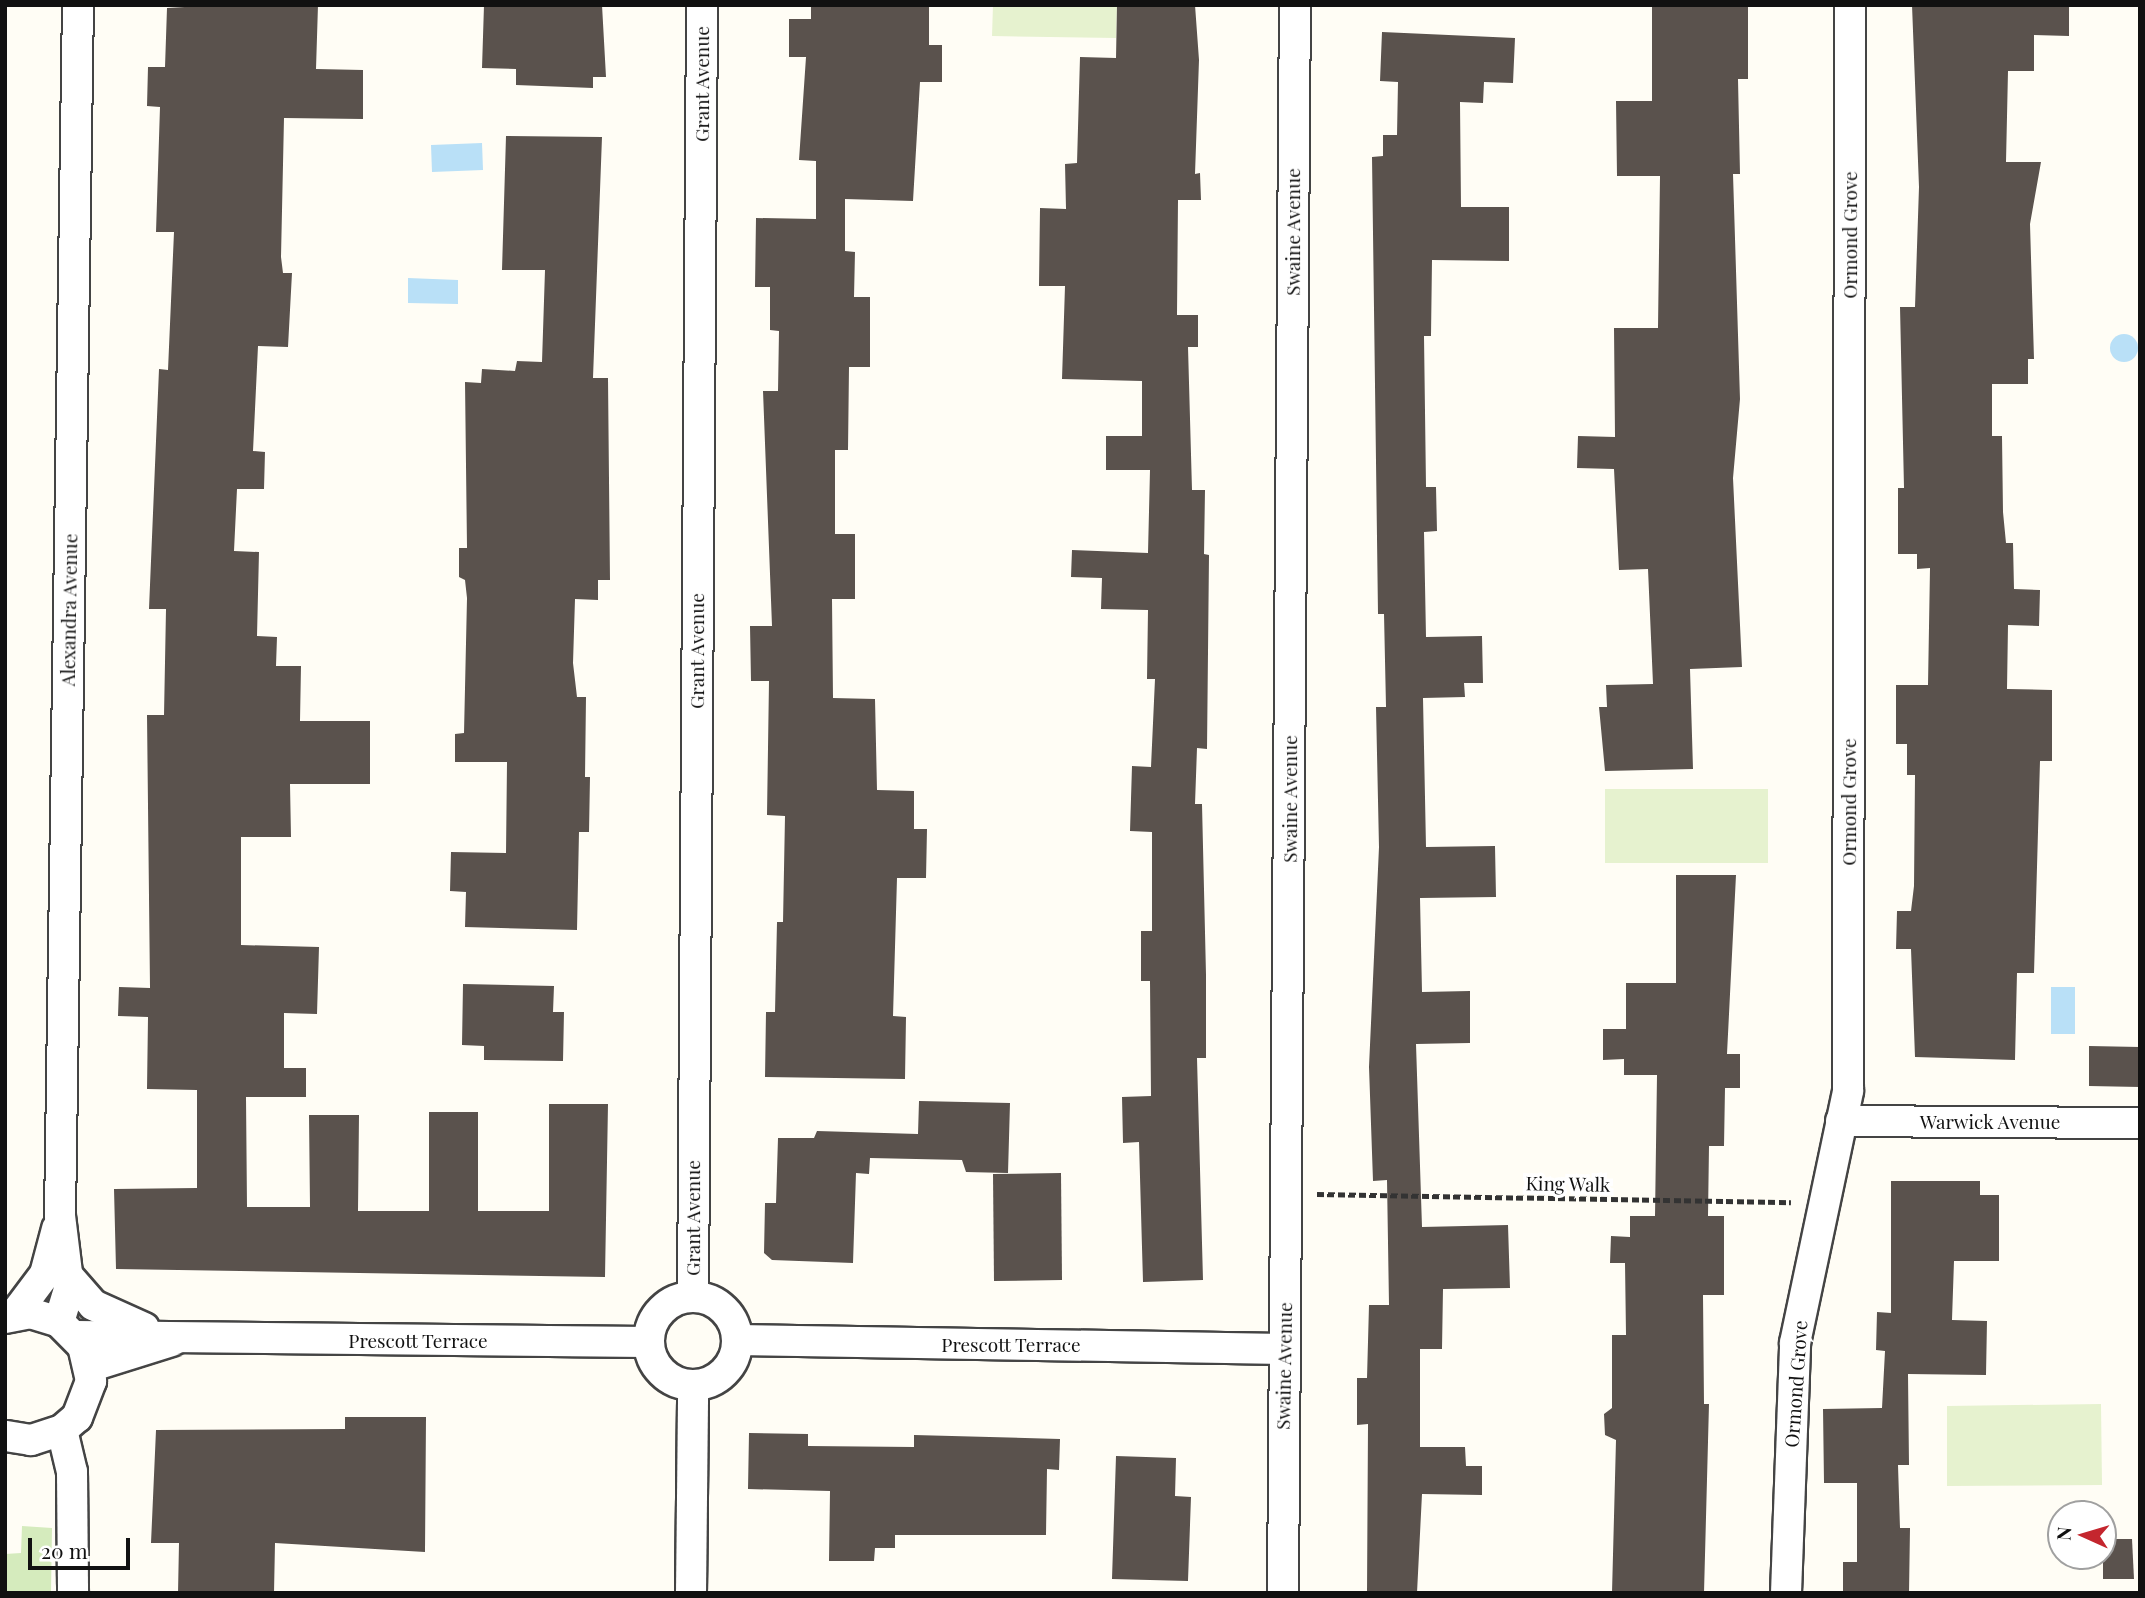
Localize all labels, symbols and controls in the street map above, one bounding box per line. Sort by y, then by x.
street label: Grant Avenue [691,26,713,142]
street label: Swaine Avenue [1282,168,1304,296]
street label: Ormond Grove [1839,171,1861,299]
street label: Alexandra Avenue [56,533,82,687]
street label: Grant Avenue [686,593,708,709]
street label: Swaine Avenue [1279,735,1301,863]
street label: Ormond Grove [1838,738,1860,866]
street label: Warwick Avenue [1919,1111,2061,1133]
street label: Grant Avenue [682,1160,704,1276]
street label: King Walk [1525,1172,1611,1196]
street label: Swaine Avenue [1271,1302,1297,1430]
street label: Ormond Grove [1780,1320,1812,1448]
street label: Prescott Terrace [348,1330,488,1352]
street label: Prescott Terrace [941,1334,1081,1356]
north arrow [2047,1500,2117,1570]
scale bar [32,1524,133,1568]
text: N [2050,1526,2076,1541]
text: 20 m [41,1536,88,1564]

